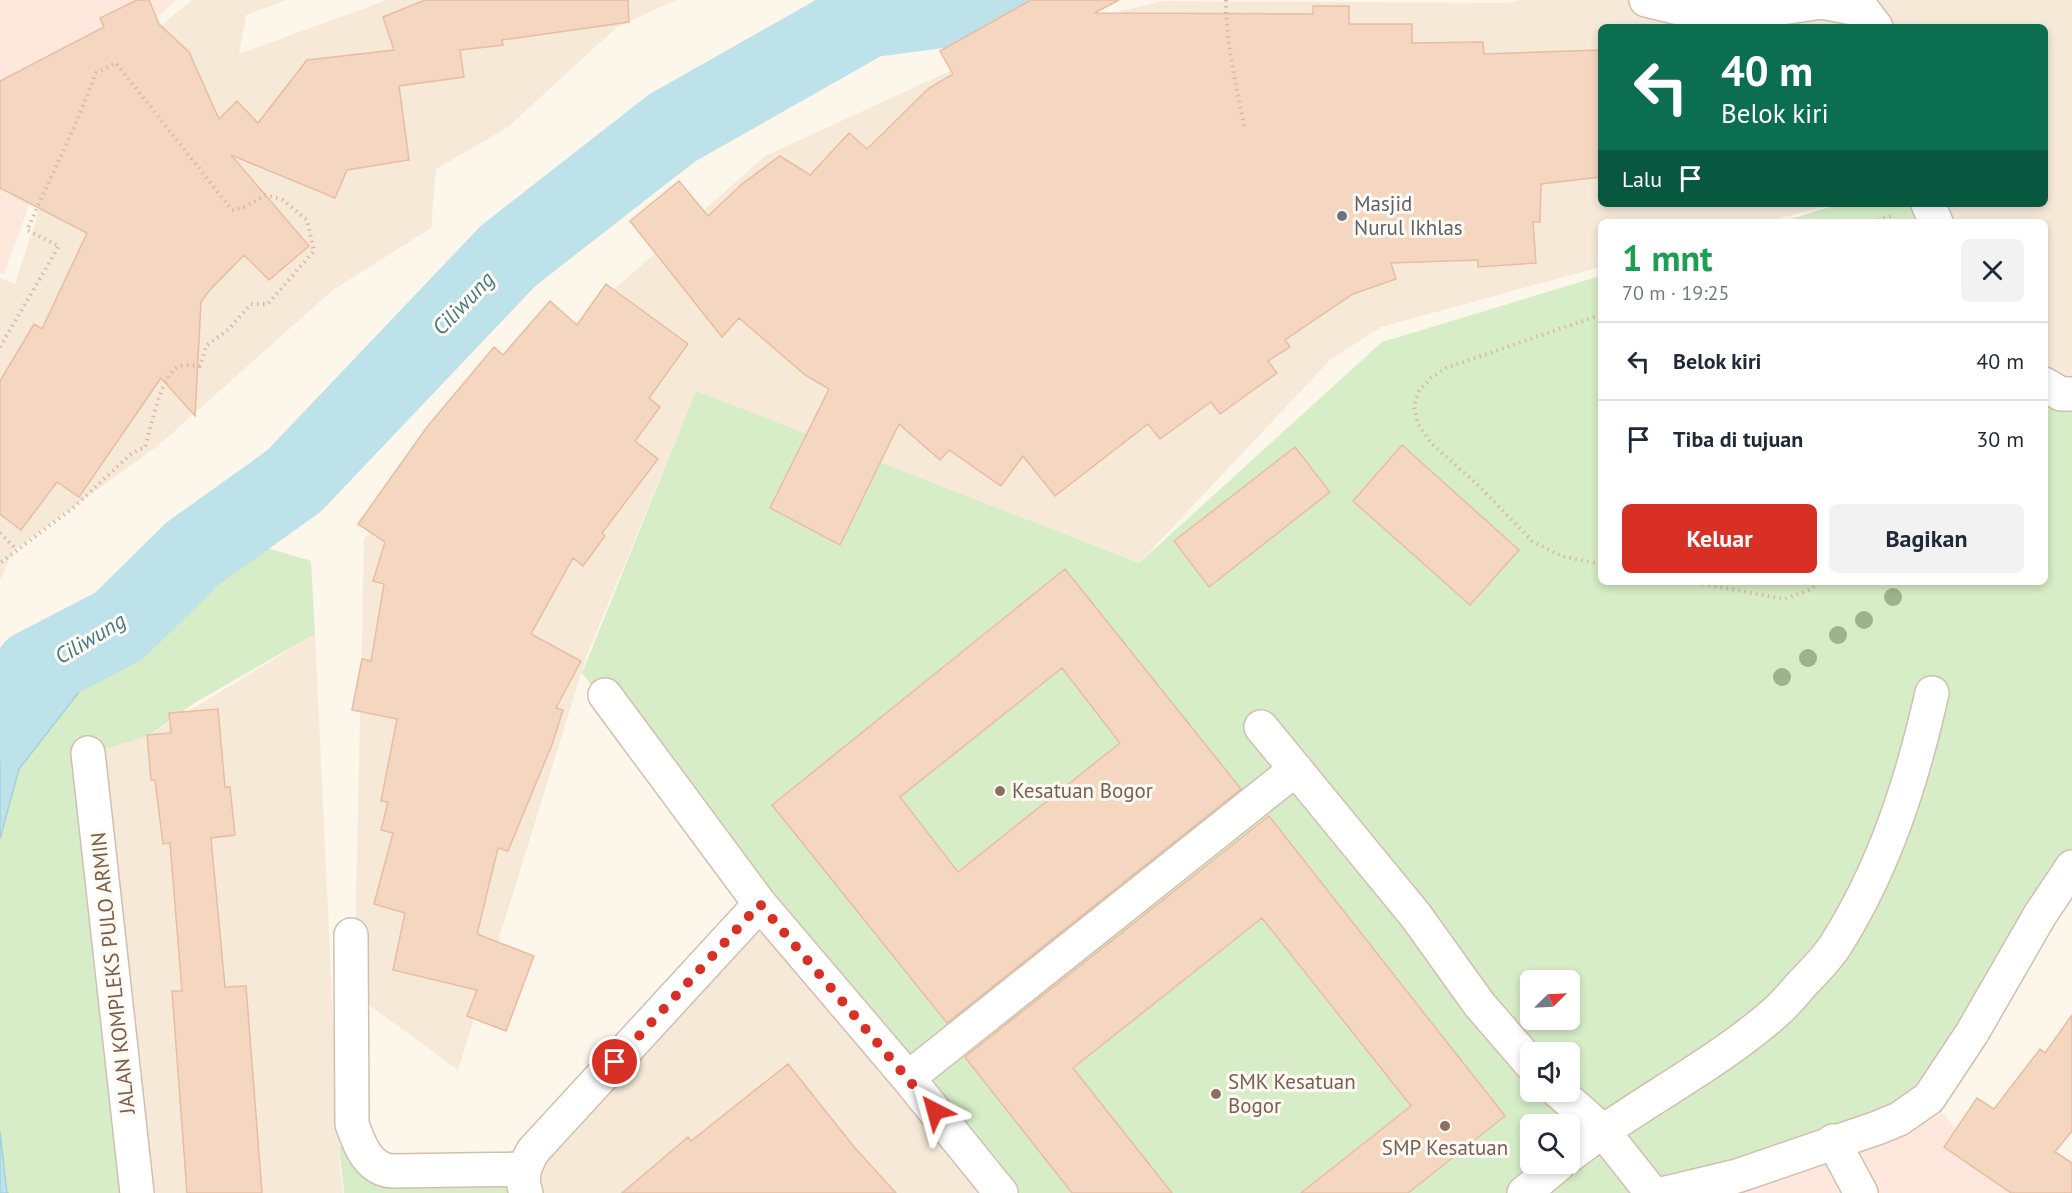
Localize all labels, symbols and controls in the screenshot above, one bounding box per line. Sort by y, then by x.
text: 40 m [1721,43,1813,98]
icon: left [1622,48,1700,126]
text: Belok kiri [1721,96,1829,130]
icon: arrive [1674,162,1707,195]
text: Lalu [1622,165,1662,193]
place label: Masjid Nurul Ikhlas [1354,190,1463,241]
marker: Masjid Nurul Ikhlas [1335,209,1349,223]
text: 1 mnt [1622,234,1713,281]
button: close [1961,239,2024,302]
water label: Ciliwung [426,265,500,341]
text: 70 m · 19:25 [1622,280,1729,306]
icon: left [1622,345,1655,378]
text: Belok kiri [1673,347,1762,375]
text: 40 m [1976,347,2024,375]
icon: arrive [1622,423,1655,456]
text: Tiba di tujuan [1673,425,1803,453]
text: 30 m [1976,425,2024,453]
button: Keluar [1622,504,1817,573]
button: Bagikan [1829,504,2024,573]
water label: Ciliwung [49,606,131,670]
place label: Kesatuan Bogor [1012,777,1153,804]
marker: Kesatuan Bogor [993,784,1007,798]
street label: JALAN KOMPLEKS PULO ARMIN [84,831,141,1116]
north arrow [1520,970,1580,1030]
map controls [1520,970,1580,1174]
pin [589,1036,640,1087]
button: sound [1520,1042,1580,1102]
icon: arrive [598,1045,631,1078]
place label: SMK Kesatuan Bogor [1228,1068,1356,1119]
position arrow [903,1079,967,1143]
marker: SMK Kesatuan Bogor [1209,1087,1223,1101]
button: search [1520,1114,1580,1174]
marker: SMP Kesatuan [1438,1119,1452,1133]
place label: SMP Kesatuan [1382,1134,1508,1161]

